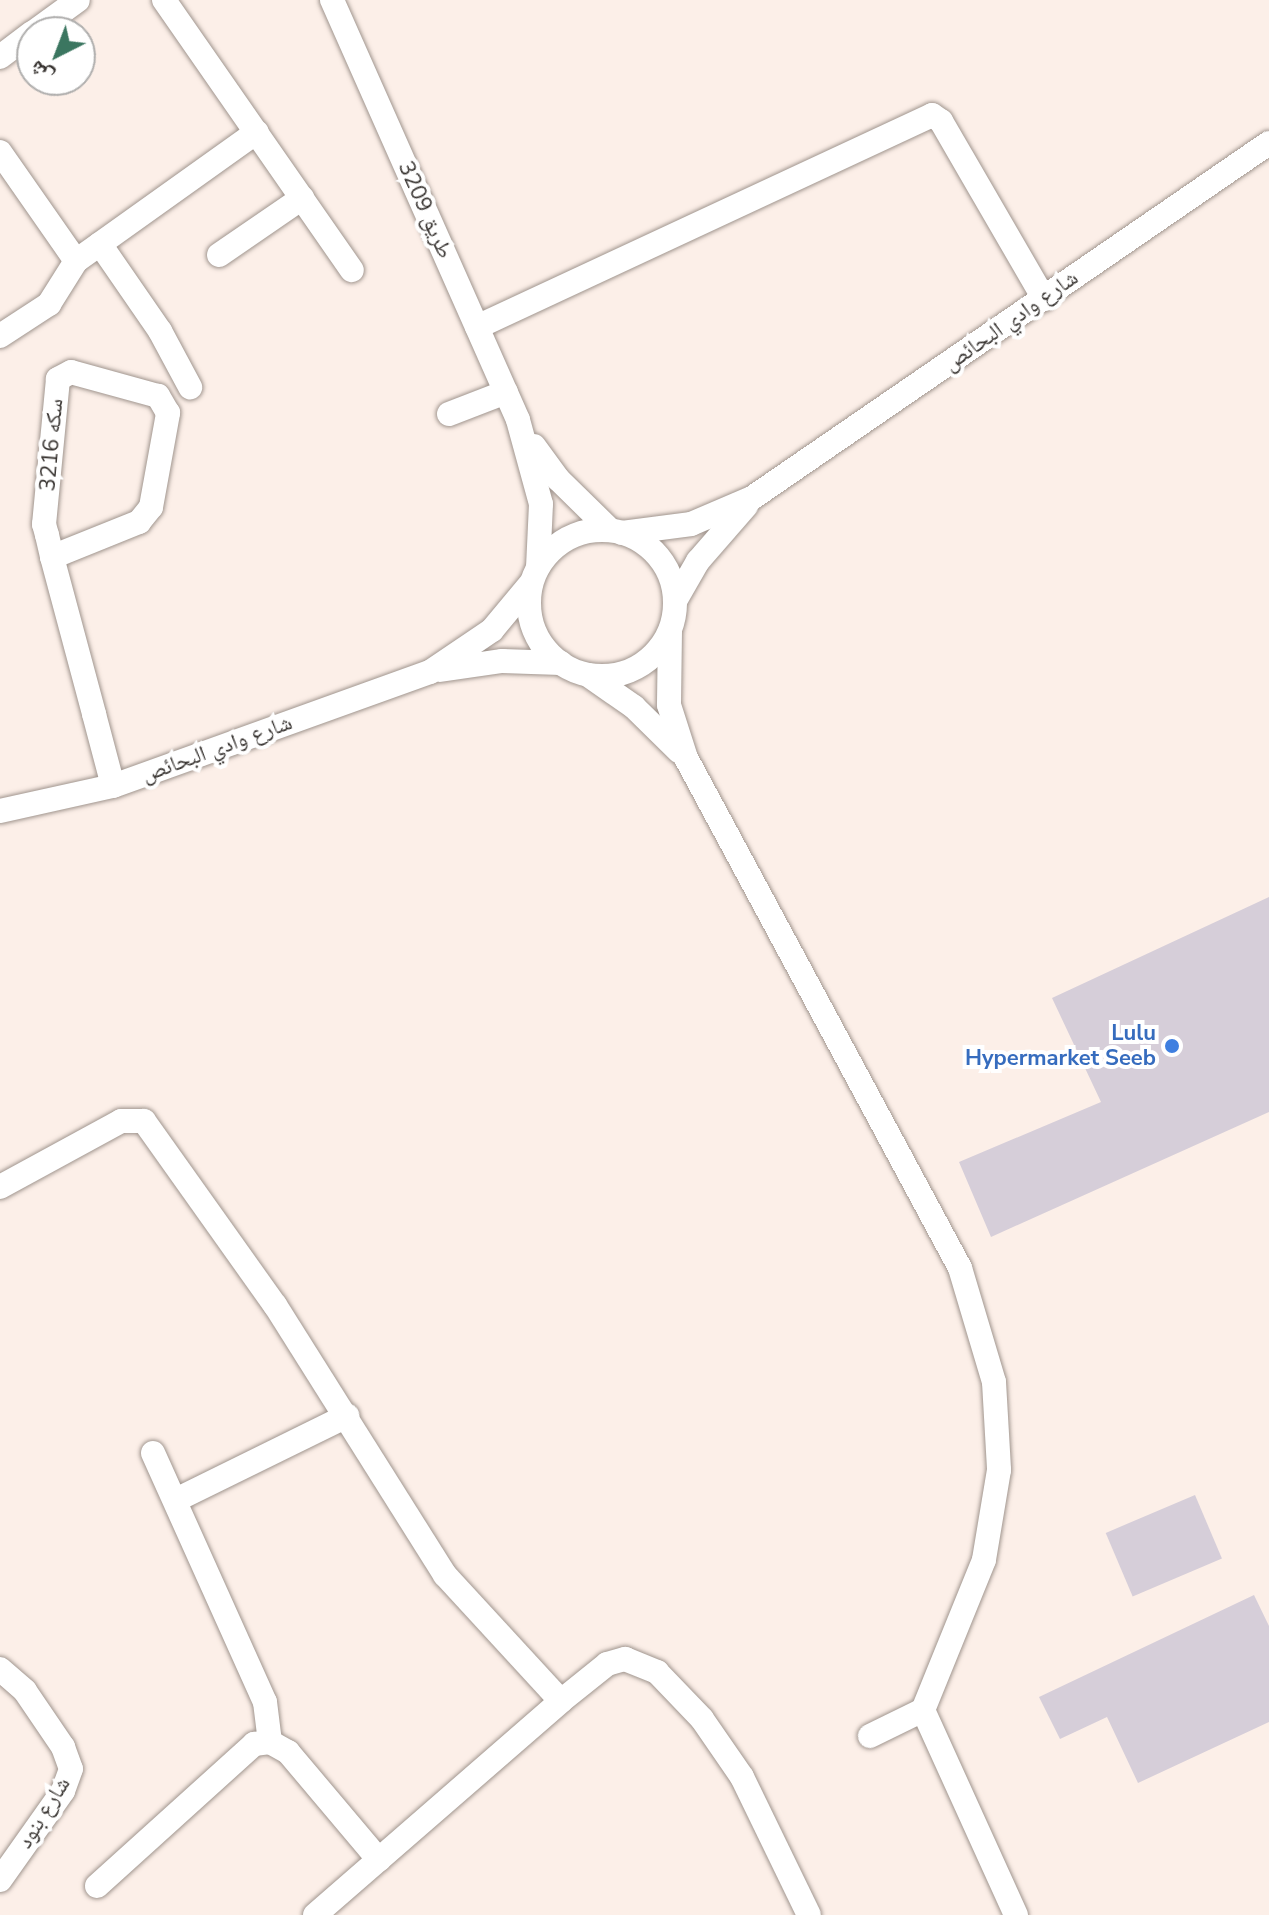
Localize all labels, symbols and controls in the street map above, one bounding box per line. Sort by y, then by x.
north arrow [16,16,96,96]
text: ش [23,53,60,91]
street label: طريق 3209 [392,157,458,263]
street label: شارع وادي البحائص [939,265,1083,377]
street label: سكه 3216 [35,398,69,492]
street label: شارع وادي البحائص [138,710,296,788]
place label: Lulu Hypermarket Seeb [965,1020,1156,1072]
marker: Lulu Hypermarket Seeb [1163,1037,1181,1055]
street label: شارع بنود [12,1772,76,1854]

